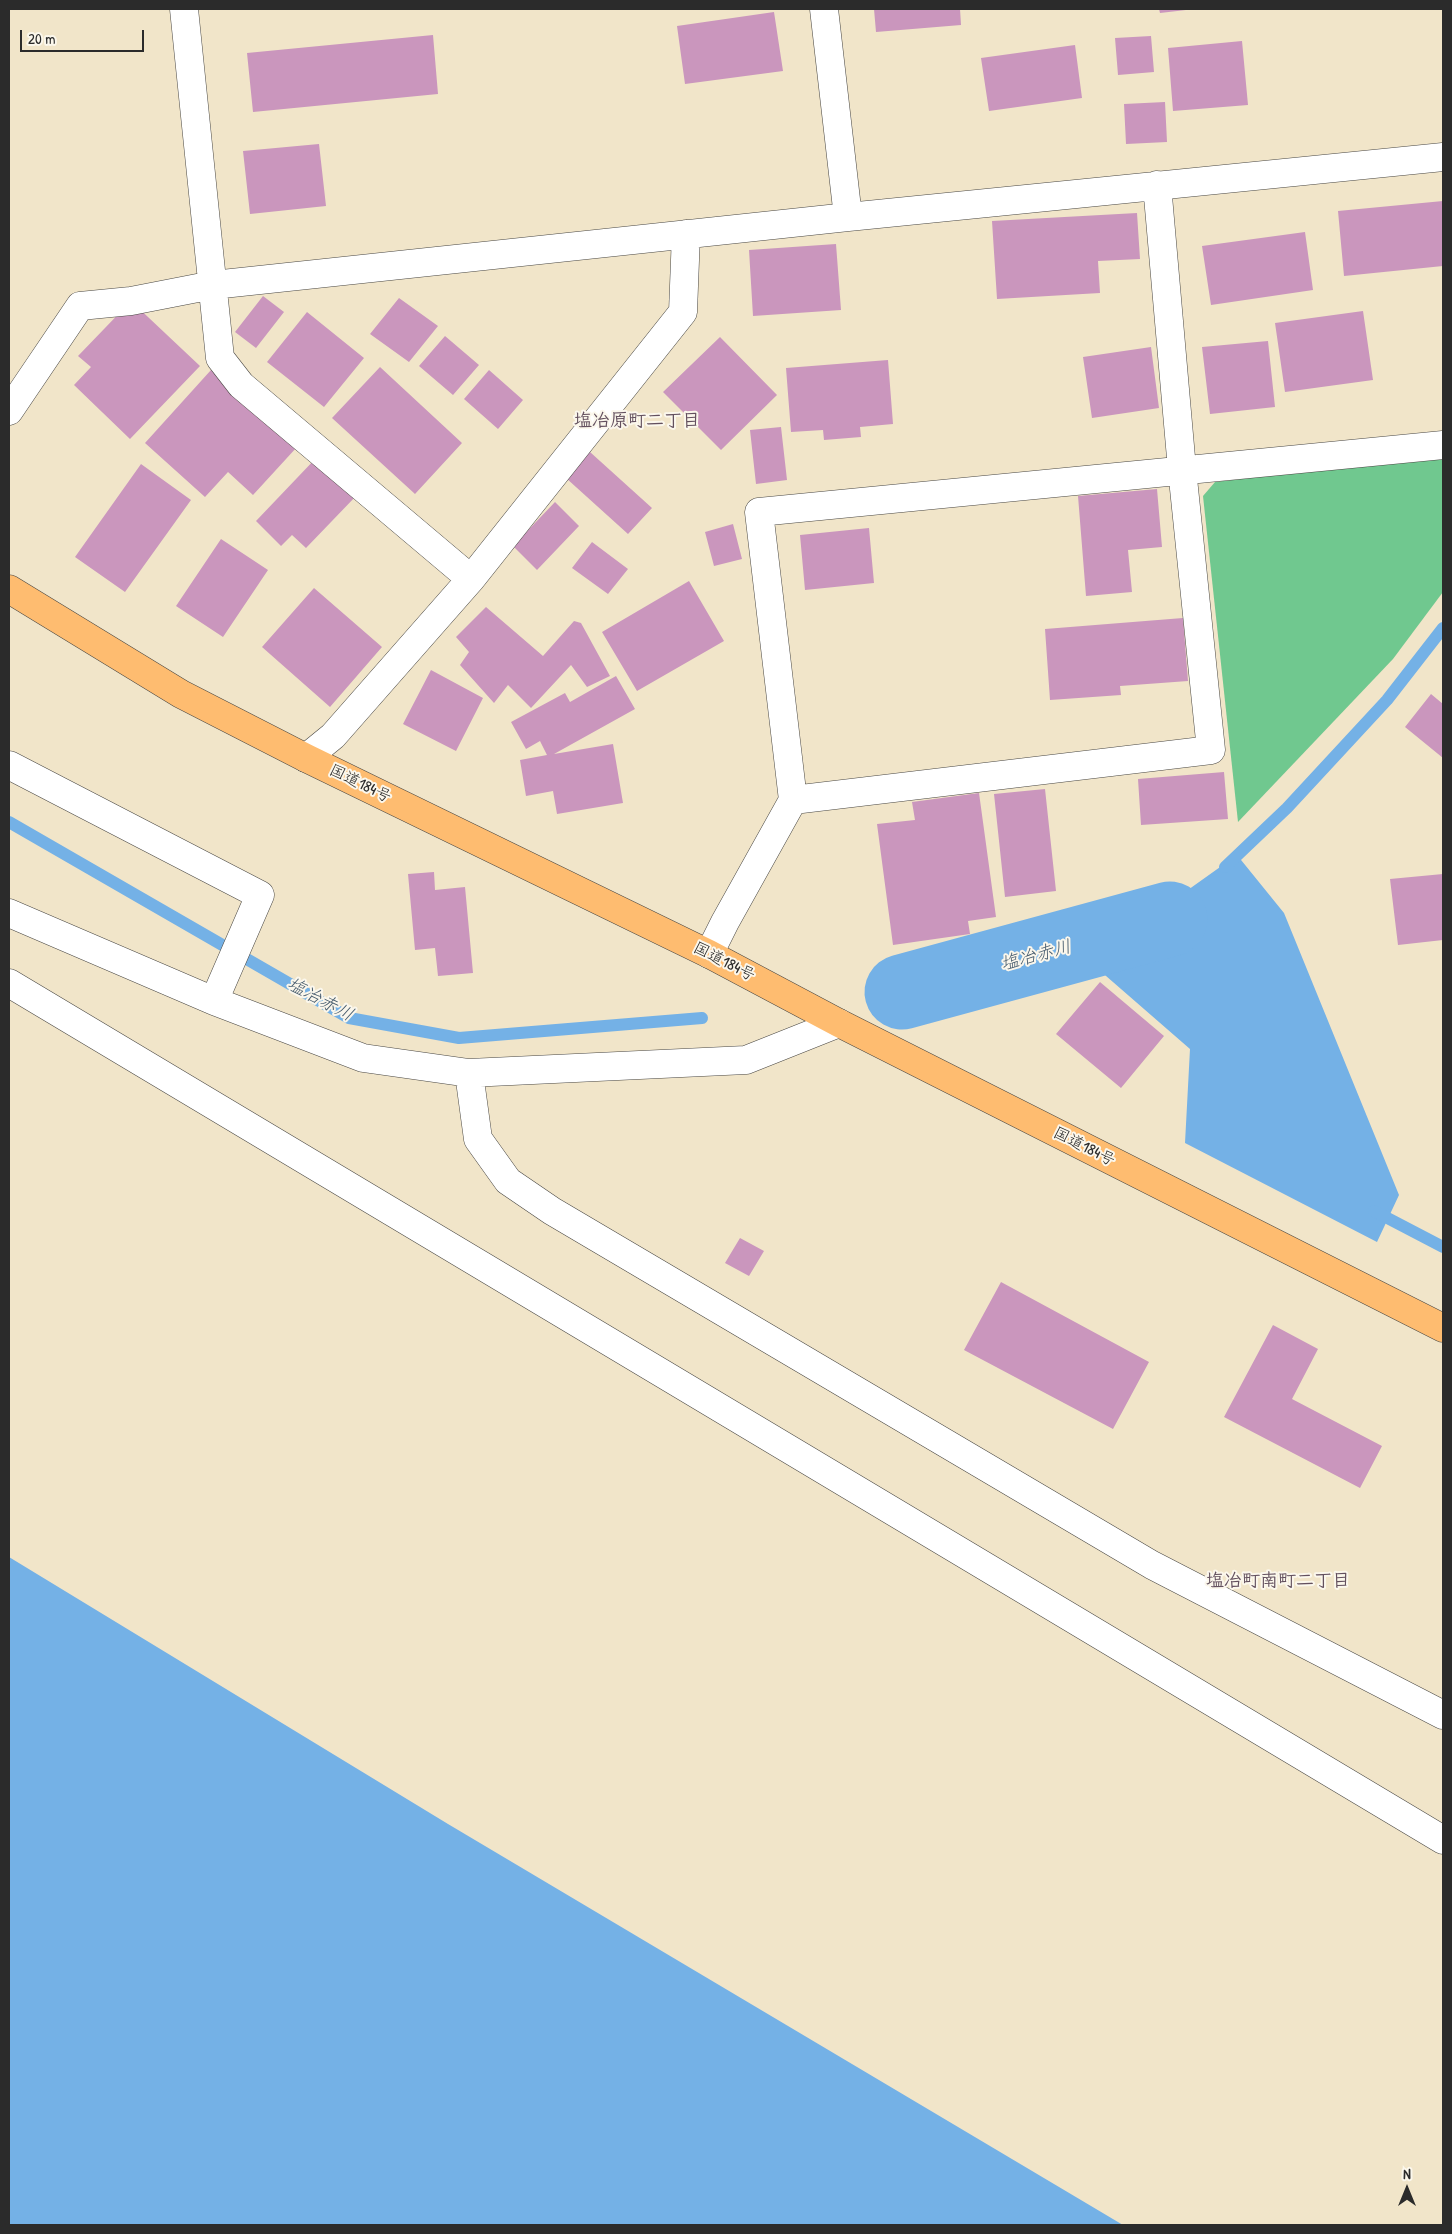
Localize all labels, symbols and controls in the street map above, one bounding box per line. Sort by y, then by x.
scale bar [22,20,146,52]
text: 20 m [28,28,55,49]
district label: 塩冶原町二丁目 [574,410,700,432]
street label: 国道184号 [326,761,394,807]
water label: 塩冶赤川 [998,936,1074,976]
street label: 国道184号 [690,938,758,986]
water label: 塩冶赤川 [283,974,357,1026]
street label: 国道184号 [1050,1123,1118,1171]
district label: 塩冶町南町二丁目 [1206,1570,1350,1592]
north arrow [1382,2164,1432,2214]
text: N [1403,2164,1411,2183]

